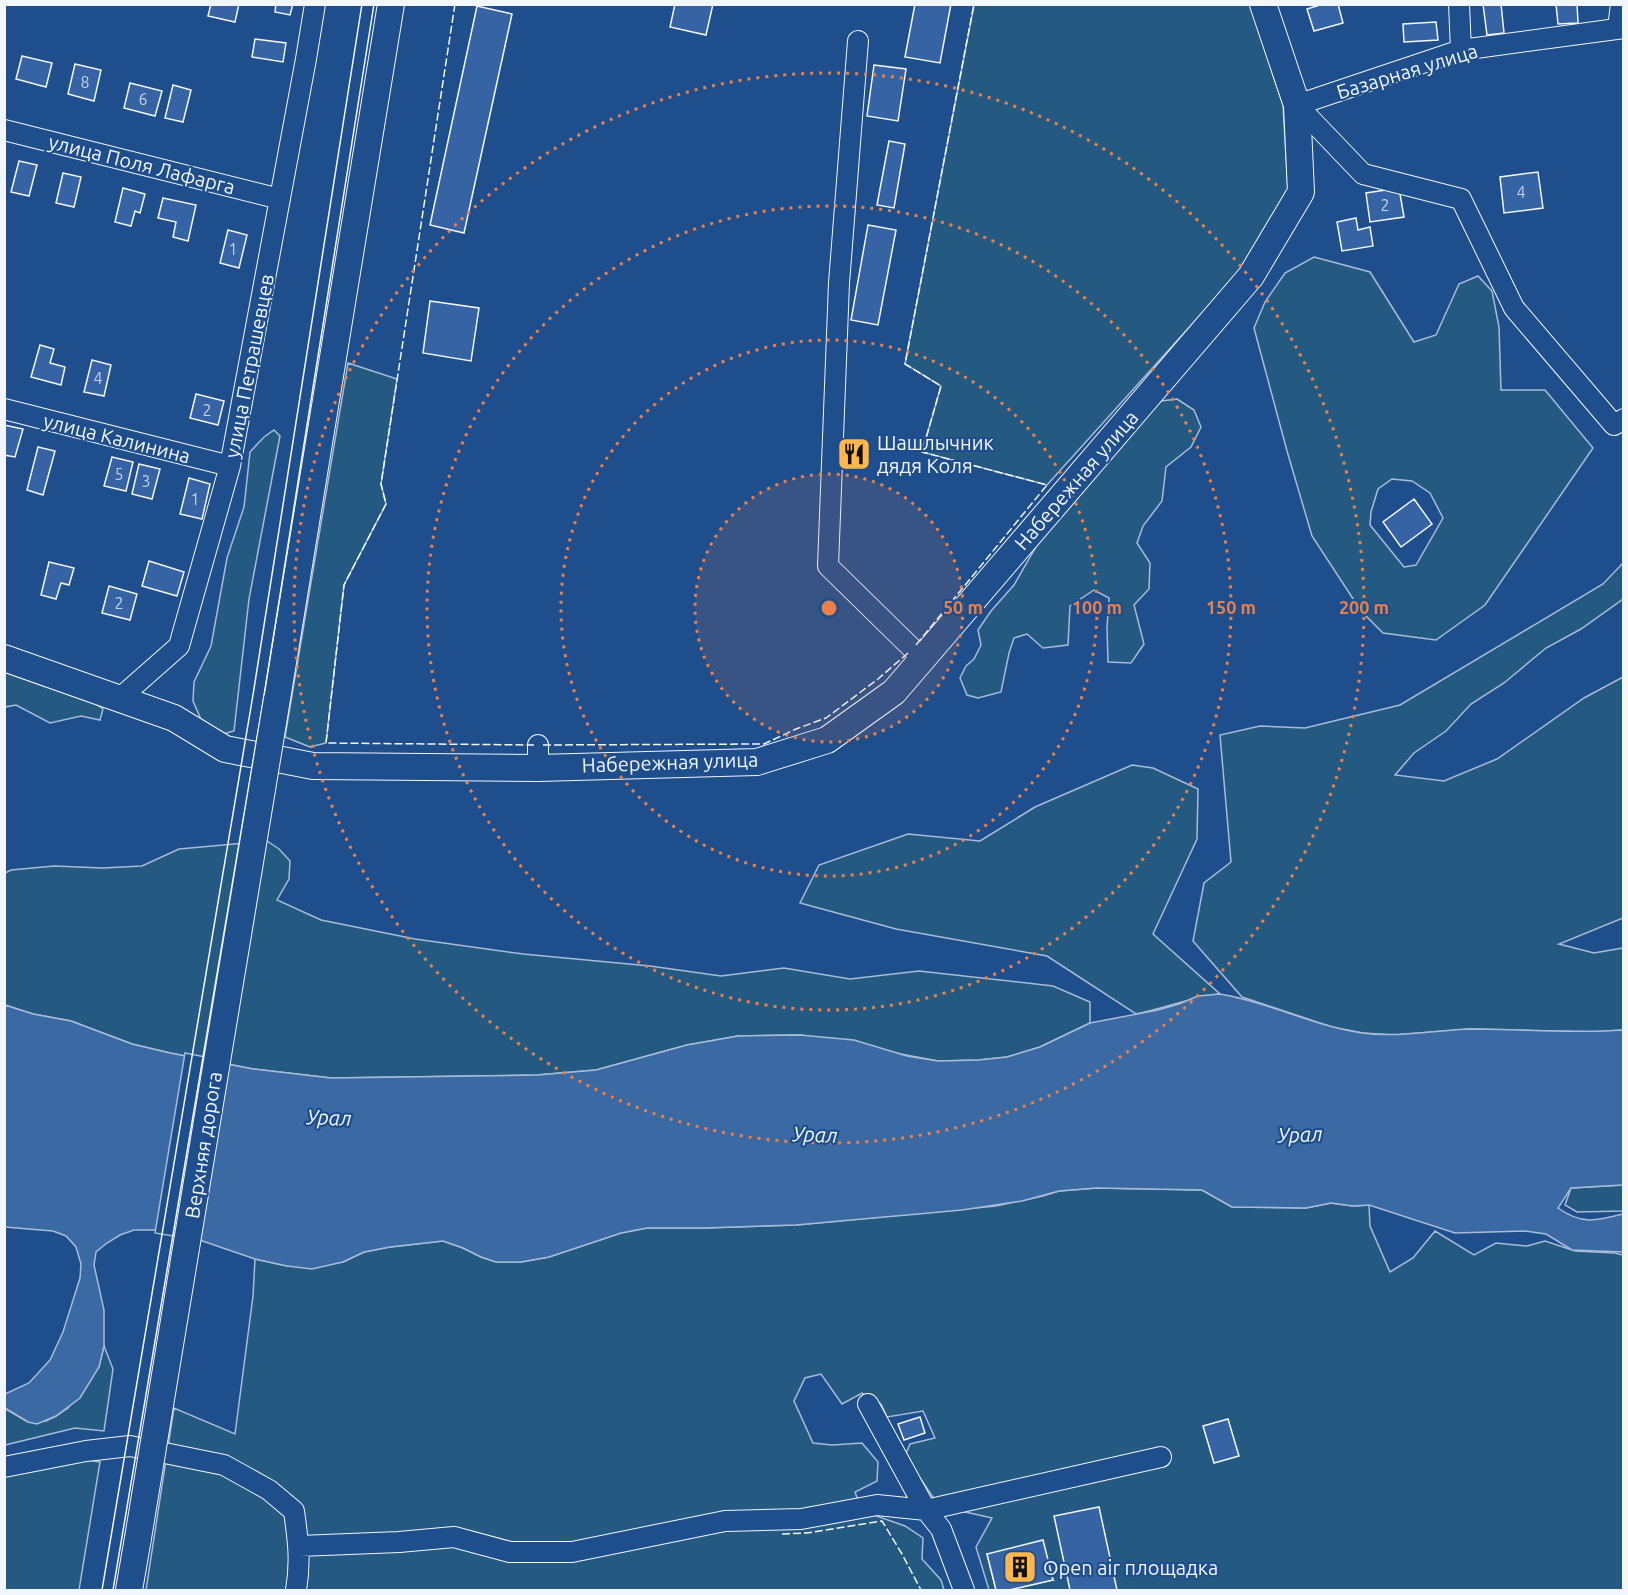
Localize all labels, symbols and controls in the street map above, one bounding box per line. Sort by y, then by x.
street label: Базарная улица [1334,39,1480,103]
house number: 8 [80,73,90,91]
house number: 6 [138,90,148,108]
street label: улица Поля Лафарга [46,130,238,198]
house number: 4 [1516,183,1526,201]
house number: 2 [1380,196,1390,214]
house number: 1 [228,240,238,258]
street label: улица Петрашевцев [220,272,278,460]
house number: 4 [93,369,103,387]
house number: 2 [202,401,212,419]
street label: Набережная улица [1009,406,1143,554]
street label: улица Калинина [41,409,193,467]
place label: Шашлычник дядя Коля [877,431,994,477]
restaurant icon: Шашлычник дядя Коля [836,436,872,472]
house number: 5 [114,465,124,483]
house number: 3 [141,472,151,490]
house number: 1 [190,490,200,508]
house number: 2 [114,594,124,612]
text: 50 m [943,597,983,617]
text: 100 m [1072,597,1122,617]
text: 150 m [1206,597,1256,617]
text: 200 m [1339,597,1389,617]
centre of rings [819,598,839,618]
street label: Набережная улица [581,747,759,777]
street label: Верхняя дорога [180,1070,226,1220]
water label: Урал [305,1104,352,1130]
water label: Урал [791,1121,838,1147]
water label: Урал [1276,1121,1323,1147]
building icon: Open air площадка [1002,1549,1038,1585]
place label: Open air площадка [1043,1556,1218,1579]

